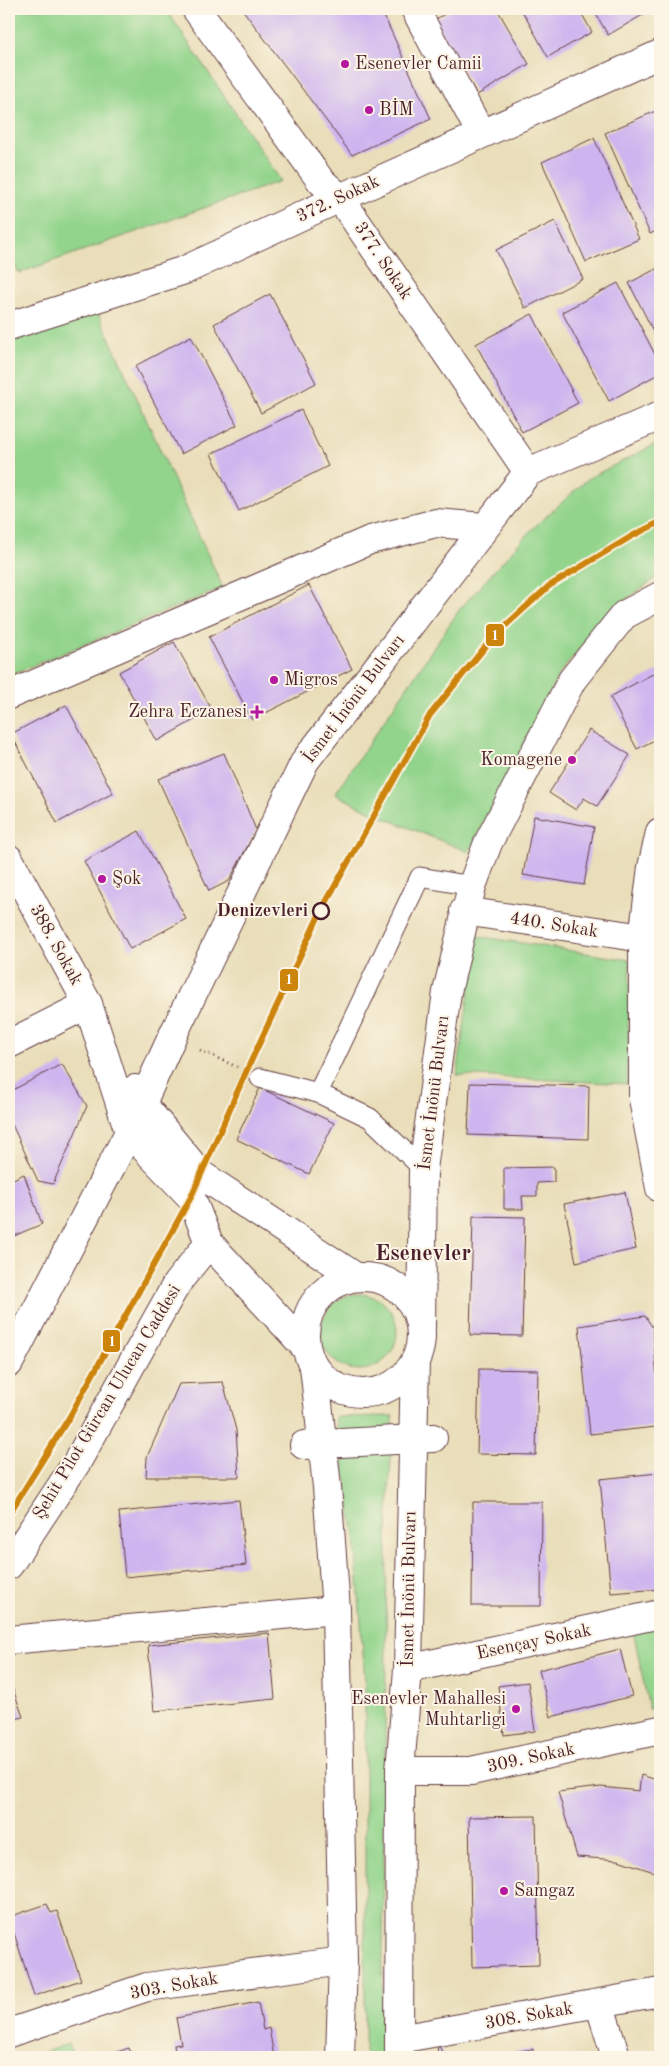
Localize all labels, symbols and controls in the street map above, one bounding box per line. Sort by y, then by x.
place label: Esenevler Camii [355,55,482,73]
marker: Esenevler Camii [339,58,351,70]
place label: BİM [379,98,414,119]
marker: BİM [363,104,375,116]
street label: 372. Sokak [294,172,382,226]
street label: 377. Sokak [351,219,415,303]
line badge: 1 [485,623,505,647]
street label: İsmet İnönü Bulvarı [297,629,408,767]
text: 1 [491,629,499,643]
place label: Migros [284,671,338,689]
marker: Migros [268,674,280,686]
place label: Zehra Eczanesi [128,703,247,721]
marker: Zehra Eczanesi [251,706,263,718]
place label: Komagene [480,751,562,769]
marker: Komagene [566,754,578,766]
place label: Şok [112,870,141,888]
marker: Şok [96,873,108,885]
street label: 388. Sokak [27,902,85,988]
place label: Denizevleri [217,902,308,920]
marker: Denizevleri [312,902,330,920]
street label: 440. Sokak [509,909,599,941]
line badge: 1 [279,968,299,992]
text: 1 [285,973,293,987]
street label: İsmet İnönü Bulvarı [413,1014,452,1171]
district label: Esenevler [375,1243,471,1265]
street label: Şehit Pilot Gürcan Ulucan Caddesi [30,1282,184,1522]
line badge: 1 [102,1329,121,1353]
text: 1 [108,1335,116,1349]
street label: İsmet İnönü Bulvarı [396,1511,419,1667]
street label: Esençay Sokak [475,1621,593,1663]
place label: Esenevler Mahallesi Muhtarligi [351,1690,506,1729]
marker: Esenevler Mahallesi Muhtarligi [510,1703,522,1715]
street label: 309. Sokak [486,1740,576,1776]
place label: Samgaz [514,1882,575,1900]
marker: Samgaz [498,1885,510,1897]
street label: 303. Sokak [129,1969,219,2003]
street label: 308. Sokak [484,1999,574,2033]

